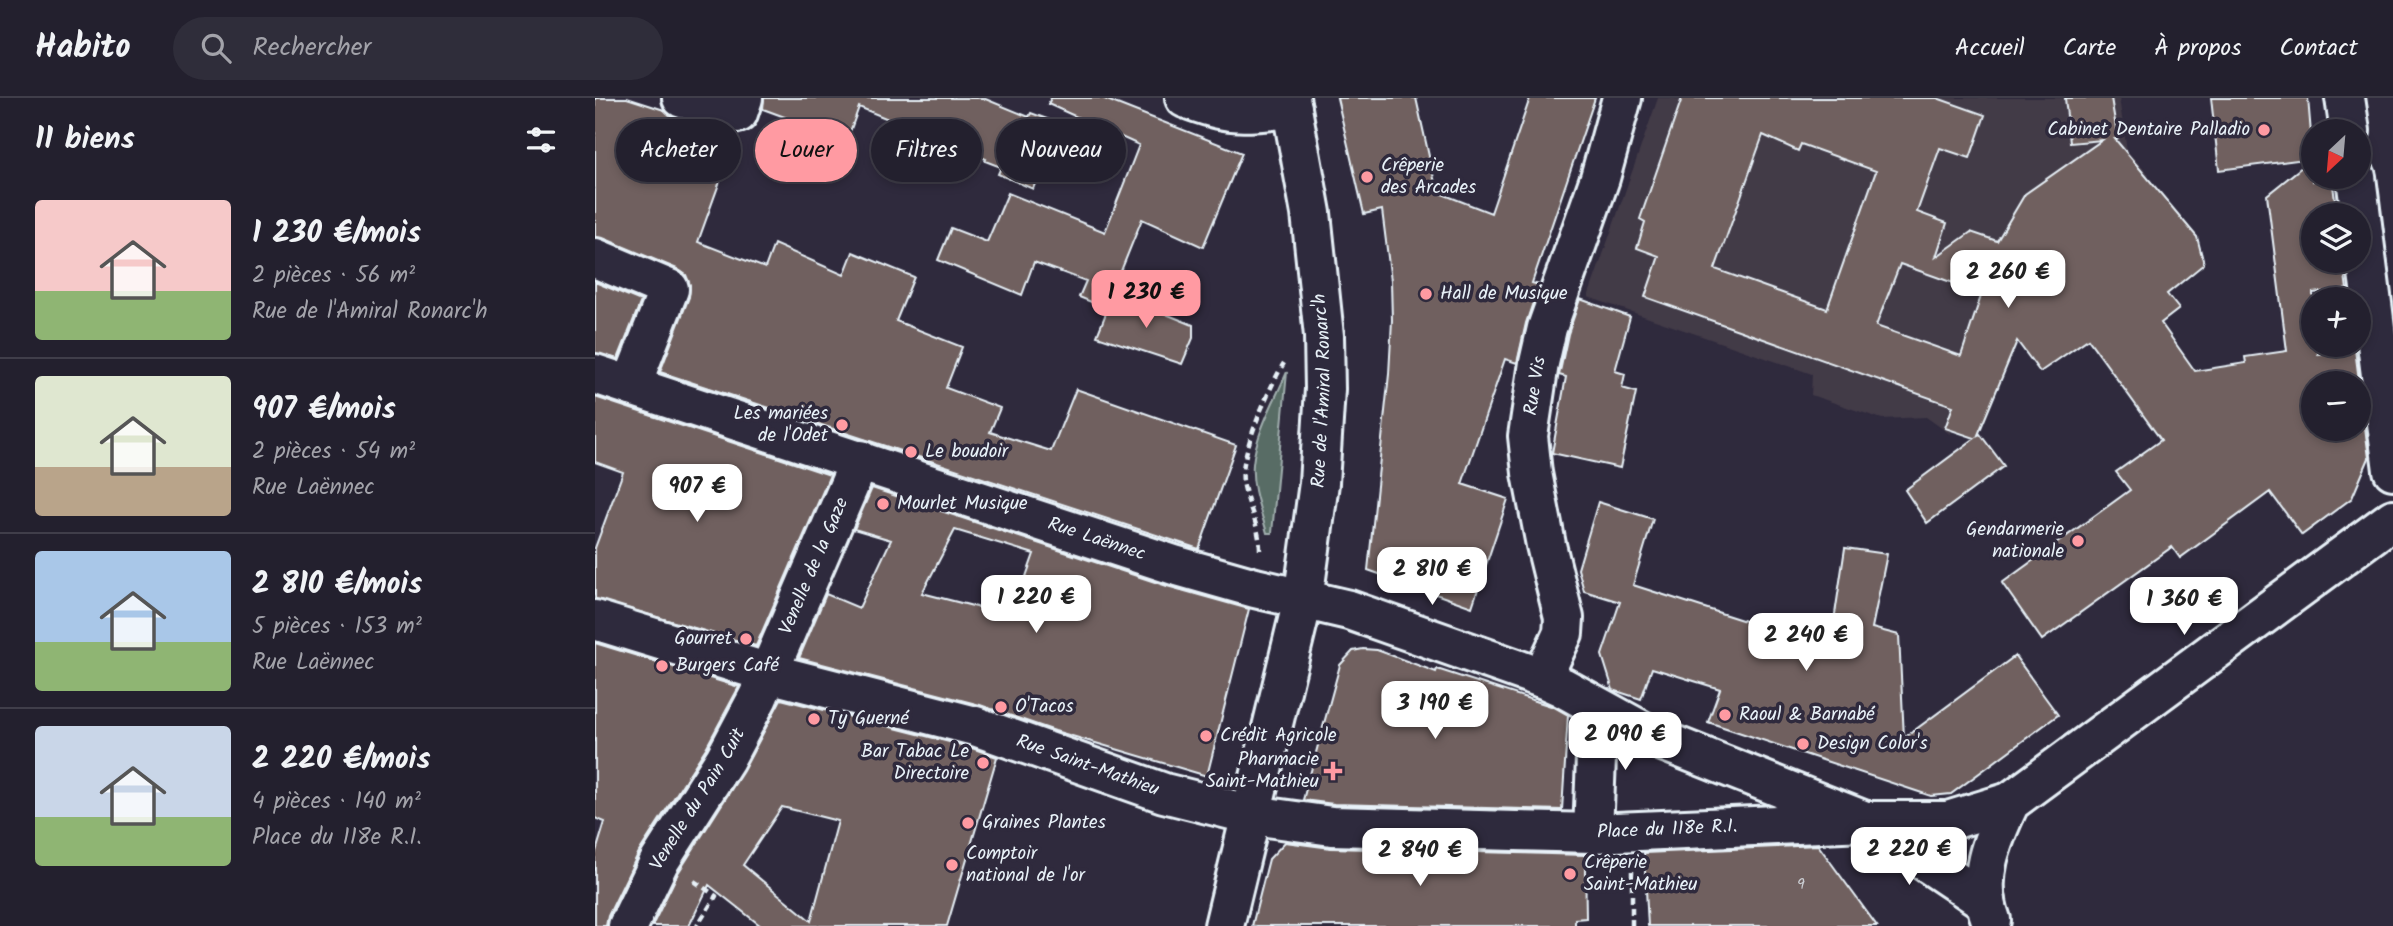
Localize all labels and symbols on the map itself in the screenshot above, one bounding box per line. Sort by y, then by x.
place label: Cabinet Dentaire Palladio [2047,115,2250,145]
north arrow [2301,119,2371,189]
marker: Cabinet Dentaire Palladio [2256,122,2272,138]
place label: Crêperie des Arcades [1381,151,1476,203]
marker: Crêperie des Arcades [1359,169,1375,185]
pin: 2 260 € [1943,250,2073,310]
pin: 1 230 € [1081,271,1211,330]
place label: Hall de Musique [1440,279,1568,309]
marker: Hall de Musique [1418,286,1434,302]
street label: Rue de l'Amiral Ronarc'h [1304,292,1340,489]
street label: Rue Vis [1516,353,1555,418]
place label: Les mariées de l'Odet [734,399,829,451]
marker: Les mariées de l'Odet [834,417,850,433]
place label: Le boudoir [925,437,1010,467]
marker: Le boudoir [903,444,919,460]
pin: 907 € [648,464,746,524]
place label: Mourlet Musique [897,489,1028,519]
street label: Venelle de la Gaze [771,492,857,640]
marker: Mourlet Musique [875,496,891,512]
street label: Rue Laënnec [1044,509,1149,570]
place label: Gendarmerie nationale [1966,515,2064,567]
marker: Gendarmerie nationale [2070,533,2086,549]
pin: 2 810 € [1367,547,1497,607]
pin: 1 220 € [971,575,1101,635]
pin: 1 360 € [2119,578,2249,637]
pin: 2 240 € [1741,614,1871,673]
place label: Gourret [674,624,733,654]
marker: Gourret [738,631,754,647]
place label: Burgers Café [676,651,780,681]
marker: Burgers Café [654,658,670,674]
pin: 3 190 € [1370,682,1500,741]
place label: O'Tacos [1015,692,1074,722]
marker: O'Tacos [993,699,1009,715]
place label: Raoul & Barnabé [1739,700,1875,730]
place label: Ty Guerné [828,704,909,734]
marker: Raoul & Barnabé [1717,707,1733,723]
marker: Ty Guerné [806,711,822,727]
pin: 2 090 € [1560,712,1690,772]
place label: Crédit Agricole [1220,721,1337,751]
street label: Venelle du Pain Cuit [642,722,754,875]
street label: Rue Saint-Mathieu [1012,727,1163,805]
marker: Crédit Agricole [1198,728,1214,744]
place label: Design Color's [1817,729,1928,759]
marker: Design Color's [1795,736,1811,752]
place label: Bar Tabac Le Directoire [861,737,969,789]
place label: Pharmacie Saint-Mathieu [1206,745,1319,797]
marker: Bar Tabac Le Directoire [975,755,991,771]
marker: Pharmacie Saint-Mathieu [1325,763,1341,779]
place label: Graines Plantes [982,808,1106,838]
street label: Place du 118e R.I. [1596,812,1738,848]
marker: Graines Plantes [960,815,976,831]
pin: 2 840 € [1355,828,1485,888]
pin: 2 220 € [1844,828,1974,887]
place label: Comptoir national de l'or [966,839,1086,891]
place label: Crêperie Saint-Mathieu [1584,848,1697,900]
marker: Comptoir national de l'or [944,857,960,873]
marker: Crêperie Saint-Mathieu [1562,866,1578,882]
house number: 9 [1797,872,1805,897]

